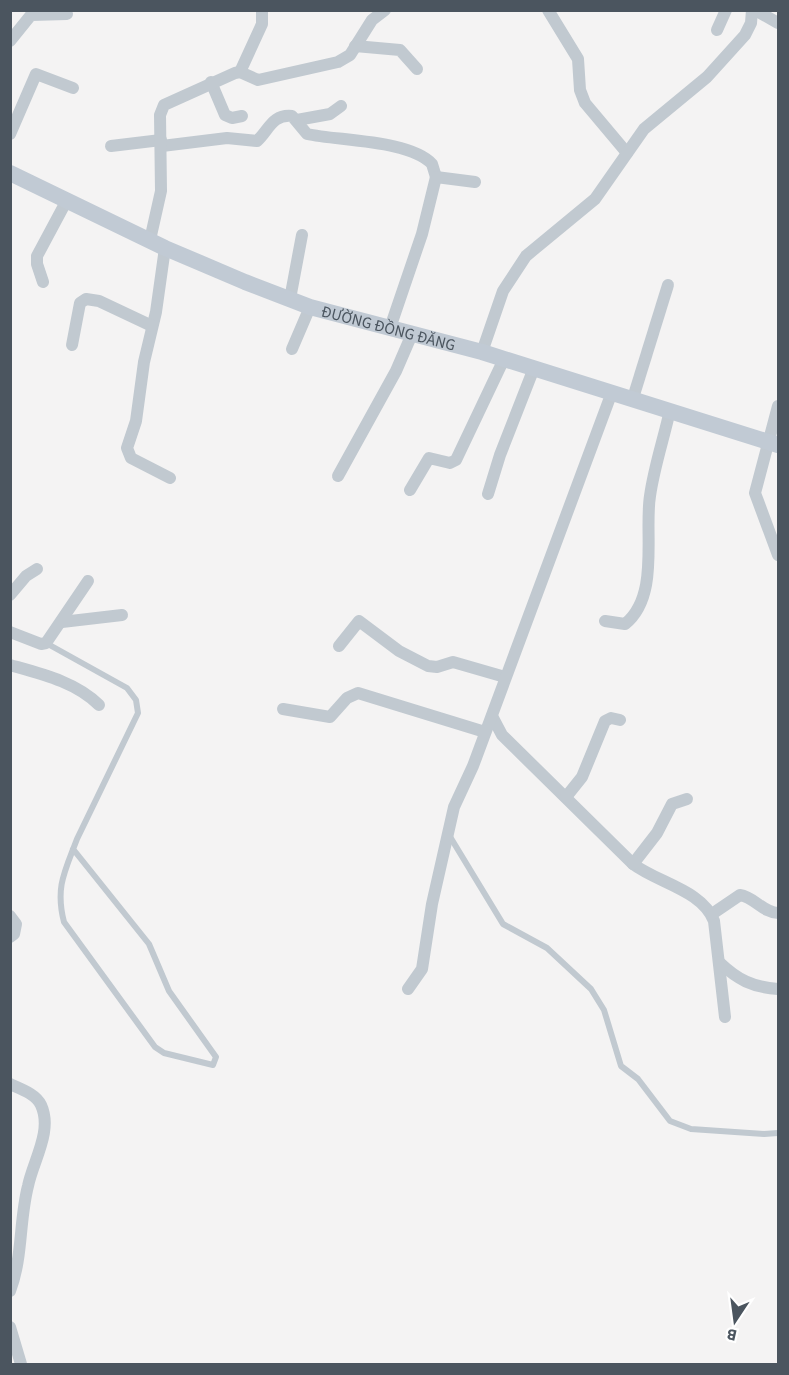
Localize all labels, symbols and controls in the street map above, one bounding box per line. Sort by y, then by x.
street label: ĐƯỜNG ĐỒNG ĐĂNG [319,300,458,357]
north arrow [705,1291,765,1351]
text: B [724,1323,739,1346]

